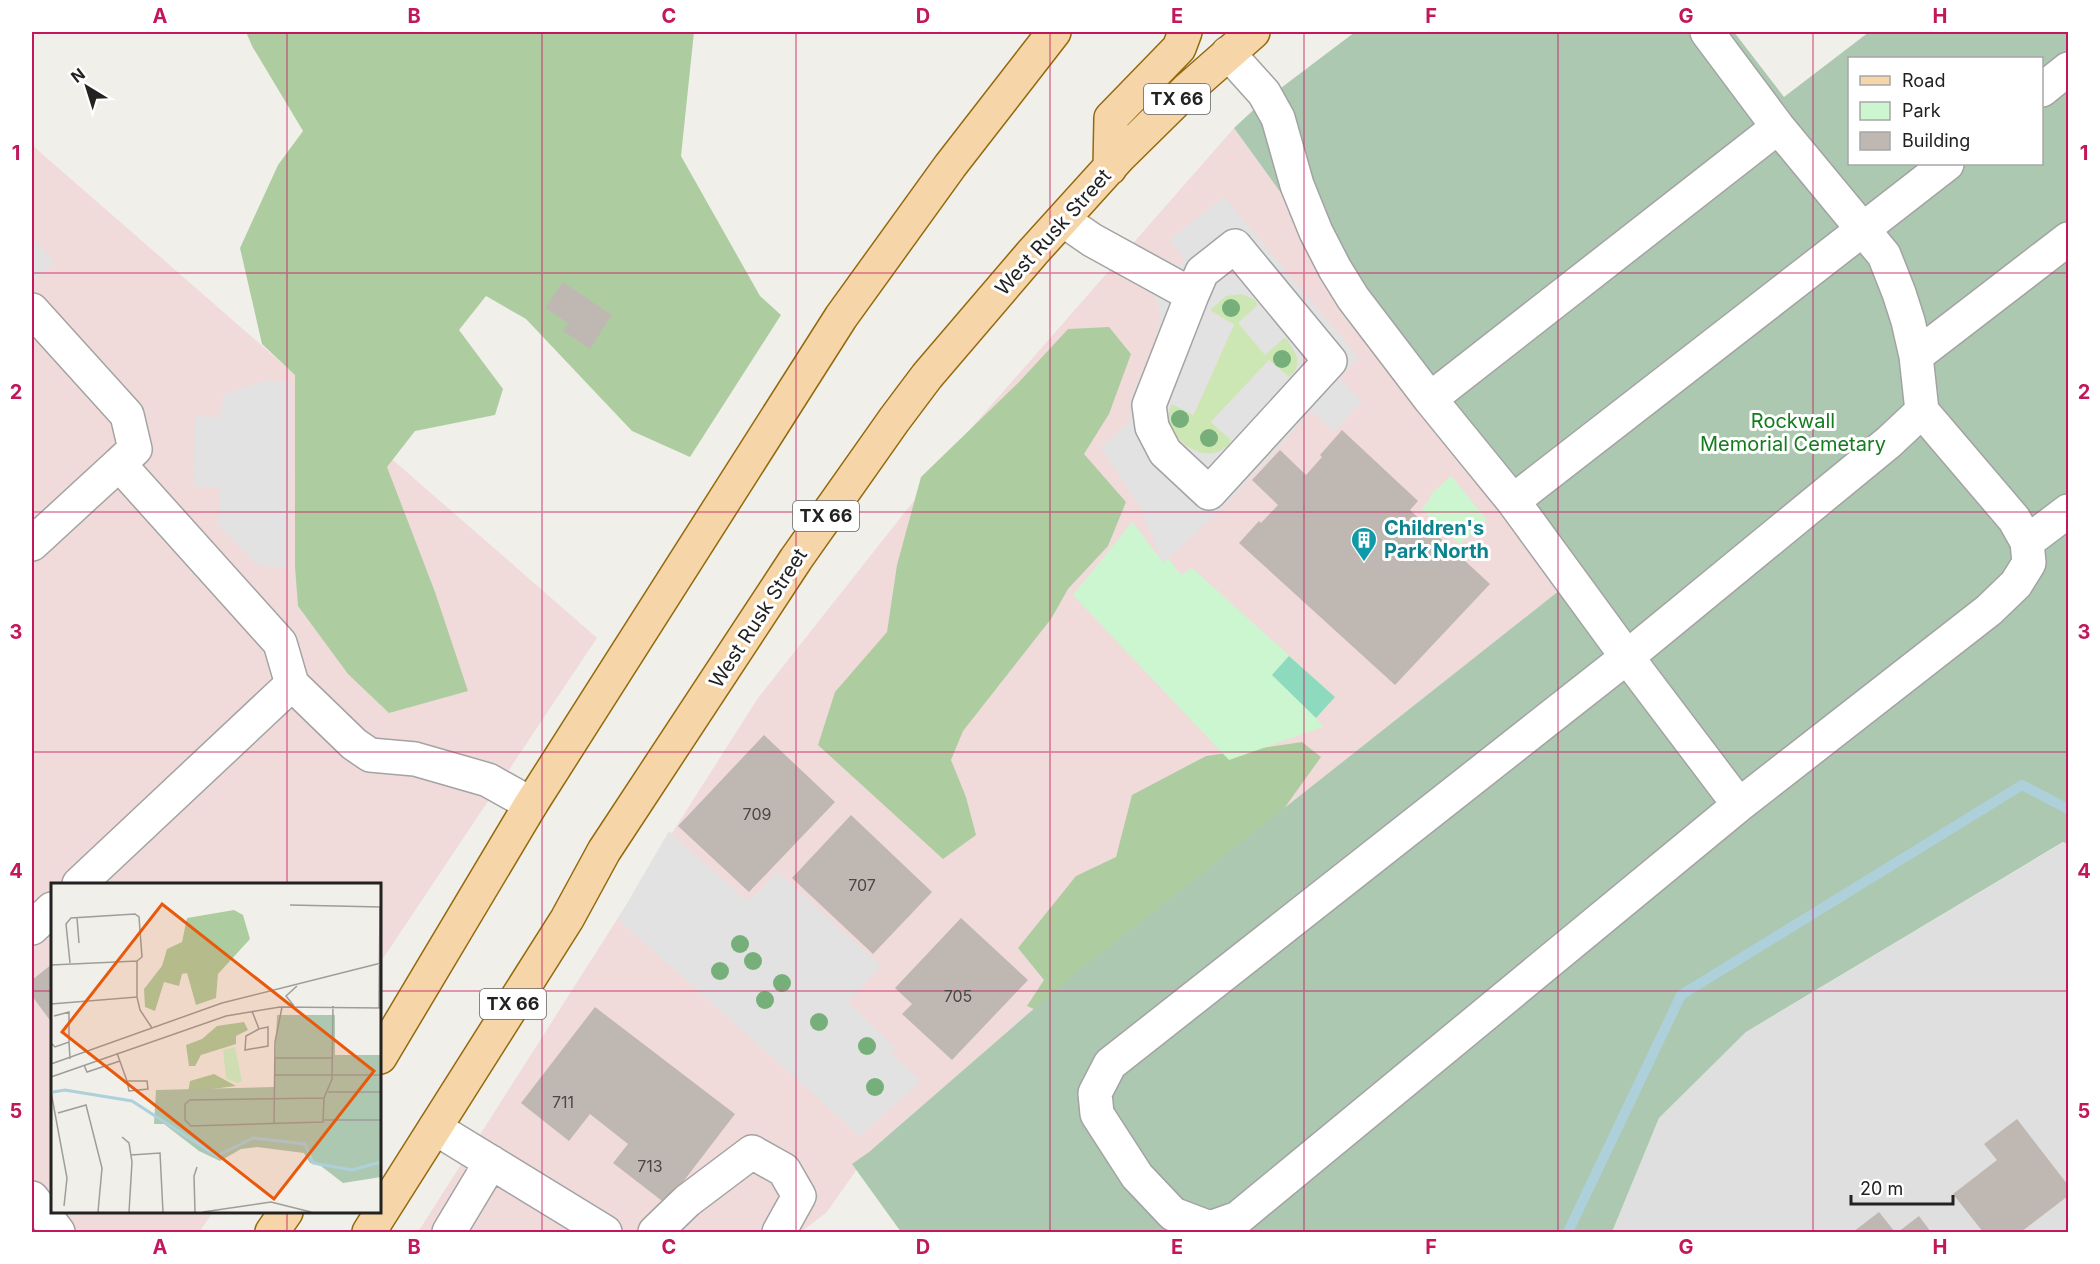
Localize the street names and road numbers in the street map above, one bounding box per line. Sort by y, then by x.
road number: TX 66 [1144,84,1210,114]
street label: West Rusk Street [990,164,1116,300]
road number: TX 66 [793,501,859,531]
street label: West Rusk Street [704,543,812,692]
road number: TX 66 [480,989,546,1019]

